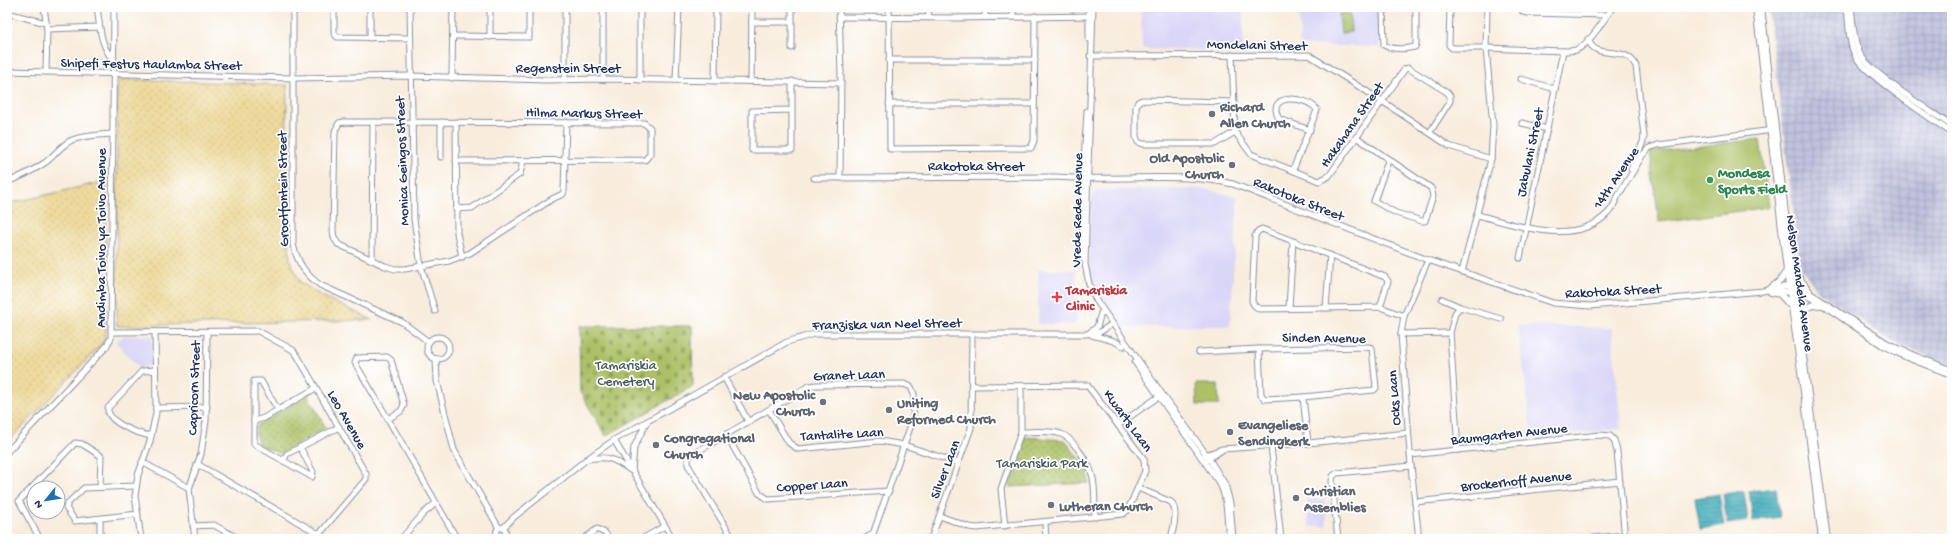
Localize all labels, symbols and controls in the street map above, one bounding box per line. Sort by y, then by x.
street label: Mondelani Street [1207,37,1309,56]
street label: Shipefi Festus Haulamba Street [60,55,243,76]
street label: Regenstein Street [516,61,622,78]
street label: Hakahana Street [1317,78,1389,171]
street label: Monica Geingos Street [393,95,414,226]
place label: Richard Allen Church [1219,100,1291,133]
street label: Hilma Markus Street [526,105,643,124]
street label: Jabulani Street [1514,105,1549,198]
marker: Richard Allen Church [1207,109,1217,119]
street label: Grootfontein Street [275,130,294,247]
street label: 14th Avenue [1590,144,1644,213]
street label: Andimba Toivo ya Toivo Avenue [94,147,111,328]
place label: Old Apostolic Church [1150,151,1225,184]
street label: Vrede Rede Avenue [1069,152,1088,268]
street label: Rakotoka Street [928,159,1025,176]
marker: Old Apostolic Church [1227,160,1237,170]
place label: Mondesa Sports Field [1718,166,1788,199]
street label: Rakotoka Street [1250,174,1347,227]
marker: Mondesa Sports Field [1705,175,1715,185]
street label: Nelson Mandela Avenue [1781,214,1817,353]
street label: Rakotoka Street [1565,281,1663,304]
place label: Tamariskia Clinic [1065,283,1128,316]
marker: Tamariskia Clinic [1051,291,1063,303]
street label: Franziska van Neel Street [811,316,963,335]
street label: Sinden Avenue [1282,330,1367,349]
street label: Capricorn Street [185,339,206,436]
park label: Tamariskia Cemetery [594,358,658,391]
street label: Granet Laan [813,367,886,386]
street label: Ocks Laan [1385,369,1406,426]
street label: Kwarts Laan [1099,387,1155,456]
street label: Leo Avenue [322,388,370,453]
place label: New Apostolic Church [733,388,816,421]
place label: Uniting Reformed Church [896,396,996,429]
marker: New Apostolic Church [818,397,828,407]
marker: Uniting Reformed Church [884,405,894,415]
place label: Evangeliese Sendingkerk [1238,418,1311,451]
street label: Baumgarten Avenue [1449,421,1569,450]
street label: Tantalite Laan [799,425,884,446]
marker: Evangeliese Sendingkerk [1225,427,1235,437]
place label: Congregational Church [663,431,755,464]
street label: Silver Laan [927,438,965,502]
marker: Congregational Church [651,440,661,450]
park label: Tamariskia Park [995,456,1089,473]
street label: Brockerhoff Avenue [1459,468,1573,497]
street label: Copper Laan [776,475,849,497]
north arrow [26,480,66,520]
place label: Christian Assemblies [1303,484,1366,517]
marker: Christian Assemblies [1291,493,1301,503]
text: N [32,498,46,510]
place label: Lutheran Church [1059,499,1153,516]
marker: Lutheran Church [1046,500,1056,510]

